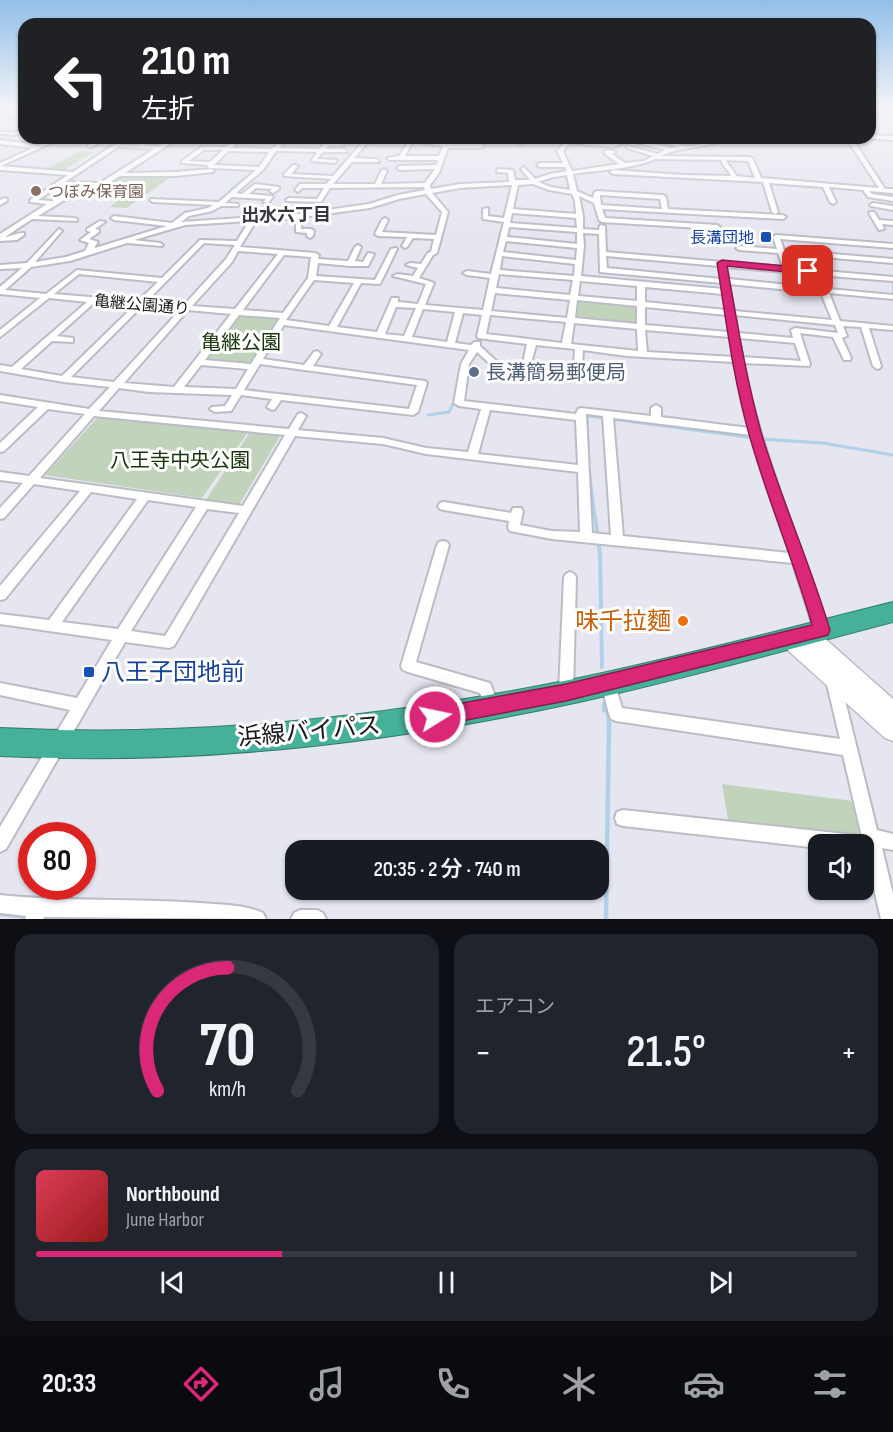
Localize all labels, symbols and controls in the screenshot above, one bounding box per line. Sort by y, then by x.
text: 210 m [141,36,230,87]
icon: left [42,42,120,120]
text: 左折 [141,94,195,126]
place label: つぼみ保育園 [48,183,144,202]
marker: つぼみ保育園 [29,184,43,198]
district label: 出水六丁目 [241,205,331,226]
place label: 長溝団地 [690,229,754,248]
marker: 長溝団地 [759,230,773,244]
pin [782,245,833,296]
icon: arrive [791,254,824,287]
street label: 亀継公園通り [93,292,191,319]
park label: 亀継公園 [201,331,281,355]
place label: 長溝簡易郵便局 [486,361,626,385]
marker: 長溝簡易郵便局 [467,365,481,379]
park label: 八王寺中央公園 [110,449,250,473]
place label: 味千拉麵 [575,607,671,636]
marker: 味千拉麵 [676,614,690,628]
place label: 八王子団地前 [101,658,245,687]
marker: 八王子団地前 [82,665,96,679]
position arrow [403,685,467,749]
street label: 浜線バイパス [236,711,382,752]
speed limit sign: 80 [18,822,96,900]
map controls [808,834,874,900]
button: sound [808,834,874,900]
text: 20:35 · 2 分 · 740 m [373,856,521,883]
text: エアコン [475,995,555,1019]
text: 70 [199,1009,255,1084]
text: 21.5° [626,1025,706,1080]
text: − [475,1033,491,1073]
text: + [841,1033,857,1073]
text: km/h [208,1077,246,1102]
text: Northbound [126,1181,220,1208]
text: June Harbor [126,1208,204,1232]
icon: previous [156,1266,189,1299]
icon: pause [430,1266,463,1299]
icon: next [704,1266,737,1299]
icon: directions [180,1363,222,1405]
icon: music [306,1363,348,1405]
icon: phone [432,1363,474,1405]
icon: climate [558,1363,600,1405]
icon: car [683,1363,725,1405]
icon: filters [809,1363,851,1405]
text: 20:33 [42,1368,96,1400]

